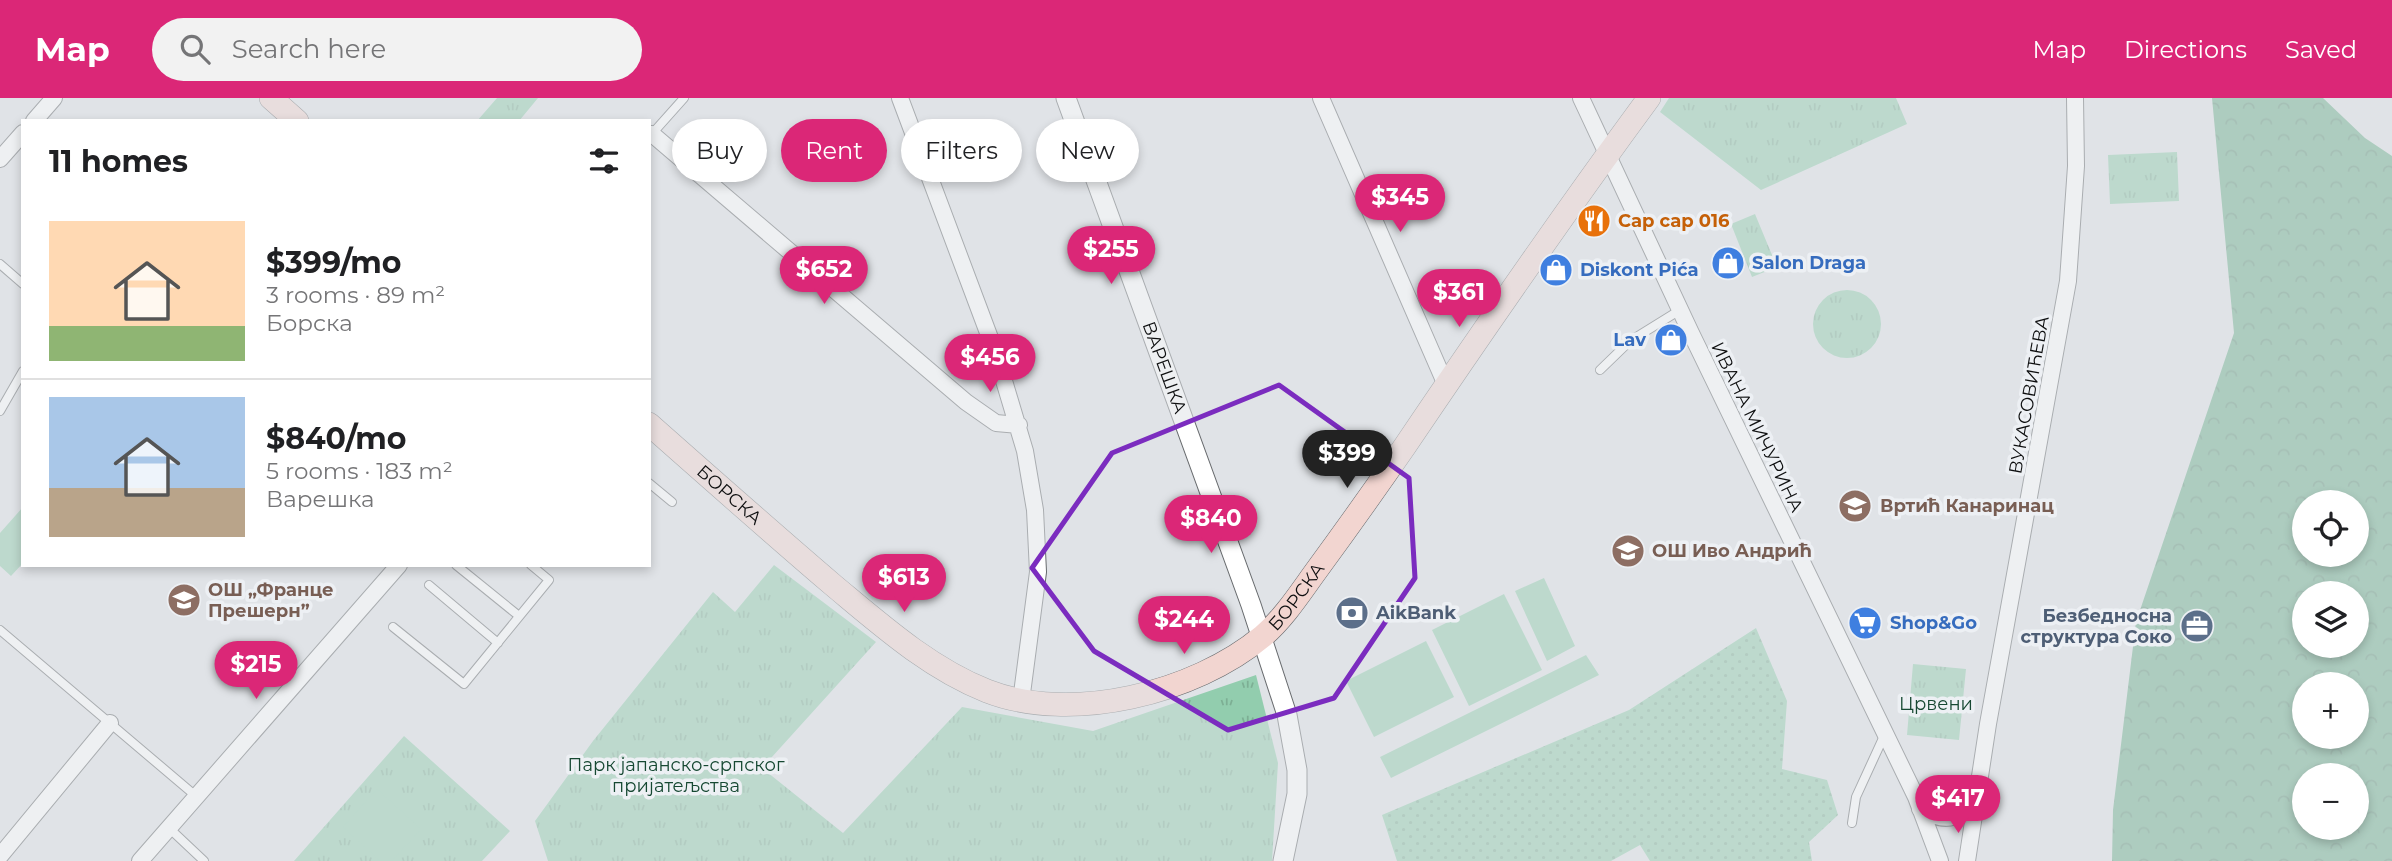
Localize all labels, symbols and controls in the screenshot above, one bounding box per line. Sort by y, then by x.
search box [152,18,642,81]
text: Map [35,29,110,69]
icon: search [176,30,214,68]
text: Search here [232,33,386,65]
text: Map [2033,35,2086,64]
text: Directions [2124,35,2247,64]
text: Saved [2285,35,2357,64]
chip: Buy [672,119,767,182]
chip: Rent [781,119,887,182]
chip: Filters [901,119,1022,182]
chip: New [1036,119,1139,182]
icon: filters [585,142,623,180]
text: 11 homes [49,143,188,180]
pin: $345 [1359,174,1441,234]
text: $345 [1371,183,1429,211]
restaurant icon: Cap cap 016 [1575,202,1613,240]
place label: Cap cap 016 [1618,210,1730,232]
pin: $255 [1070,226,1152,286]
text: $255 [1083,235,1139,263]
text: $399/mo [266,244,402,281]
shop icon: Salon Draga [1709,244,1747,282]
pin: $652 [783,246,865,306]
icon: home [105,249,189,333]
shop icon: Diskont Pića [1537,251,1575,289]
place label: Salon Draga [1752,252,1866,274]
text: $652 [796,255,852,283]
place label: Diskont Pića [1580,259,1699,281]
pin: $361 [1418,270,1500,329]
text: $361 [1433,278,1485,306]
text: 3 rooms · 89 m² [266,281,445,309]
text: Борска [266,309,353,337]
street label: ВУКАСОВИЋЕВА [2004,314,2054,476]
street label: ВАРЕШКА [1138,319,1191,417]
shop icon: Lav [1652,321,1690,359]
place label: Lav [1613,329,1646,351]
pin: $456 [949,334,1031,394]
street label: ИВАНА МИЧУРИНА [1706,338,1808,516]
text: $456 [960,343,1020,371]
text: $840/mo [266,420,406,457]
icon: home [105,425,189,509]
pin: $399 [1306,430,1388,490]
text: $399 [1318,439,1376,467]
text: 5 rooms · 183 m² [266,457,453,485]
street label: БОРСКА [692,460,767,530]
text: Варешка [266,485,375,513]
school or university icon: Вртић Канаринац [1836,487,1874,525]
map controls [2292,490,2369,840]
button: locate [2292,490,2369,567]
place label: Вртић Канаринац [1880,495,2054,517]
pin: $840 [1170,496,1252,555]
text: $840 [1180,504,1242,532]
school or university icon: ОШ Иво Андрић [1609,532,1647,570]
place label: ОШ Иво Андрић [1652,540,1812,562]
pin: $613 [863,554,945,614]
street label: БОРСКА [1264,558,1330,635]
text: $613 [878,563,930,591]
place label: ОШ „Франце Прешерн” [208,579,334,622]
school or university icon: ОШ „Франце Прешерн” [165,581,203,619]
button: layers [2292,581,2369,658]
bank icon: AikBank [1333,594,1371,632]
pin: $244 [1143,596,1225,656]
place label: AikBank [1375,602,1456,624]
supermarket icon: Shop&Go [1846,604,1884,642]
text: $244 [1154,605,1214,633]
place label: Безбедносна структура Соко [2020,605,2172,648]
office icon: Безбедносна структура Соко [2178,607,2216,645]
place label: Shop&Go [1890,612,1977,634]
pin: $215 [215,642,297,701]
text: $215 [231,650,281,678]
button: + [2292,672,2369,749]
park label: Црвени [1899,693,1973,715]
park label: Парк јапанско-српског пријатељства [568,754,785,797]
button: − [2292,763,2369,840]
pin: $417 [1917,776,1999,835]
text: $417 [1931,784,1985,812]

